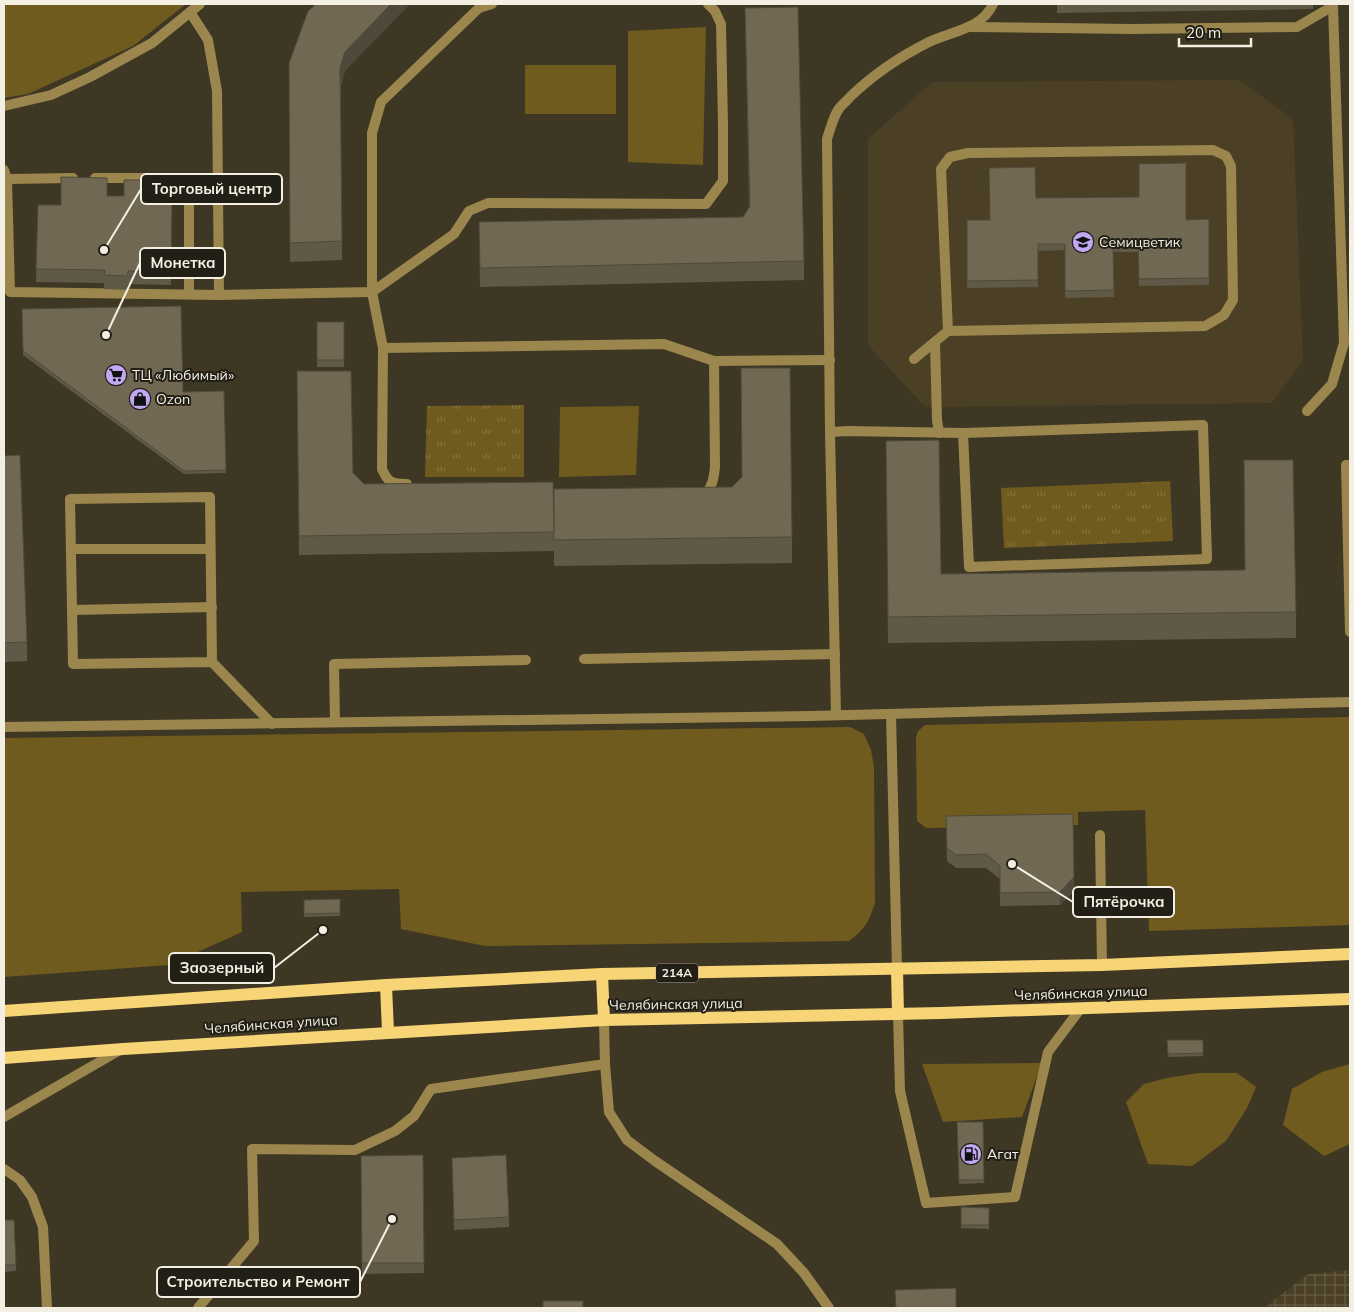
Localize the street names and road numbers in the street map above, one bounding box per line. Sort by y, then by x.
road number: 214А [656,964,698,982]
street label: Челябинская улица [1014,982,1148,1004]
street label: Челябинская улица [609,994,743,1014]
street label: Челябинская улица [204,1010,338,1038]

